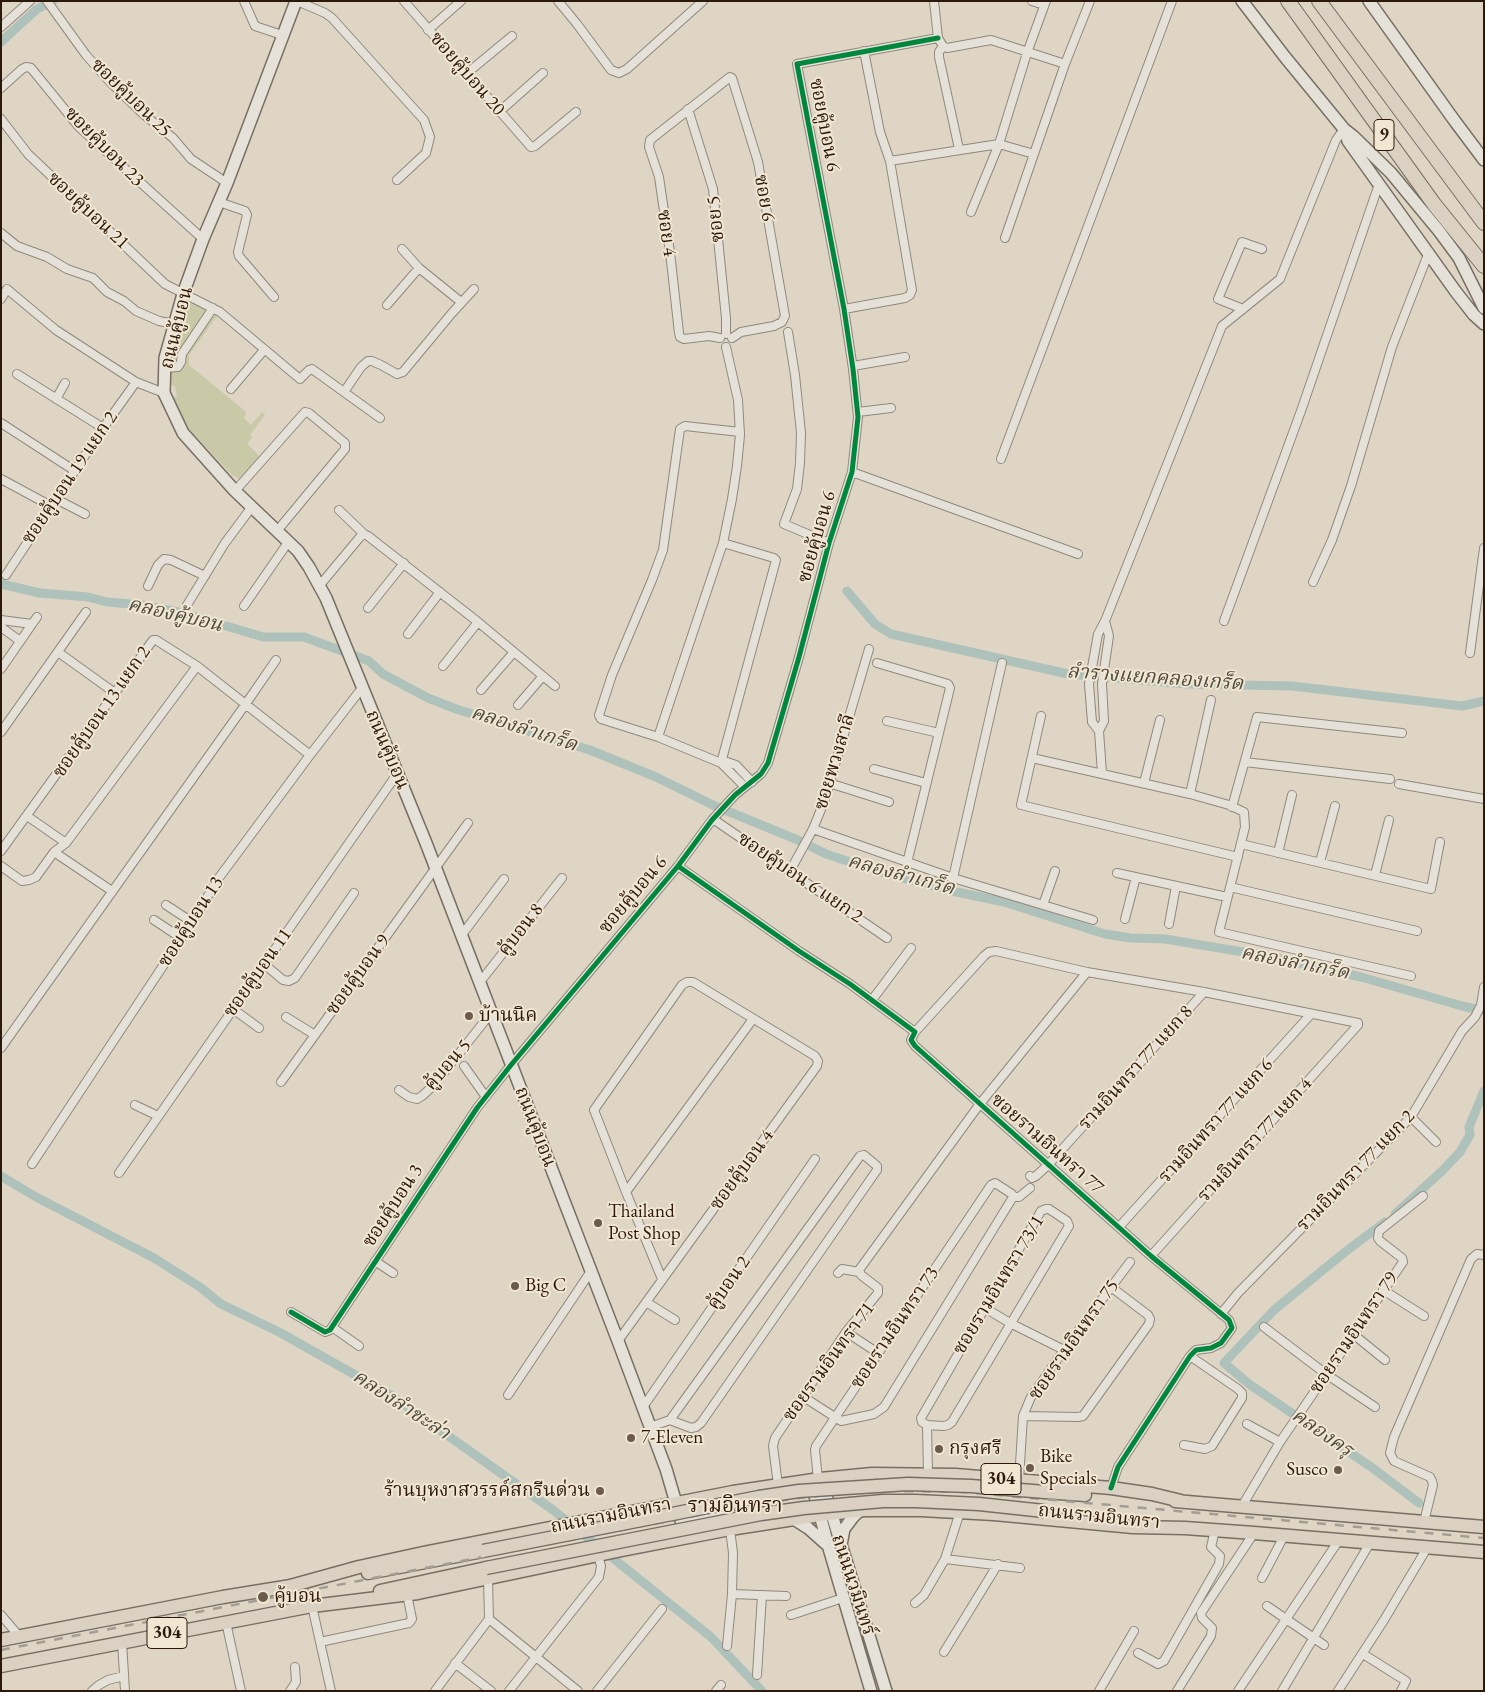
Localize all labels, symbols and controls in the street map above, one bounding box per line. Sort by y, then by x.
street label: ซอยคู้บอน 20 [424,27,510,121]
street label: ซอยคู้บอน 25 [86,54,176,142]
street label: ซอยคู้บอน 6 [804,77,844,173]
street label: ซอยคู้บอน 23 [59,102,149,192]
road number: 9 [1374,120,1394,150]
street label: ซอยคู้บอน 21 [42,167,134,255]
street label: ซอย 6 [749,173,779,223]
street label: ซอย 5 [702,195,730,243]
street label: ซอย 4 [651,208,681,258]
street label: ถนนคู้บอน [156,284,198,372]
street label: ซอยคู้บอน 19 แยก 2 [17,407,123,549]
street label: ซอยคู้บอน 6 [793,489,841,585]
water label: คลองคู้บอน [125,592,225,638]
street label: ซอยคู้บอน 13 แยก 2 [48,642,156,782]
water label: ลำรางแยกคลองเกร็ด [1066,660,1244,696]
water label: คลองลำเกร็ด [468,701,580,757]
street label: ถนนคู้บอน [360,707,414,793]
street label: ซอยพวงสาลี [810,711,860,813]
street label: ซอยคู้บอน 6 แยก 2 [733,828,867,928]
water label: คลองลำเกร็ด [845,849,957,901]
street label: ซอยคู้บอน 6 [594,852,672,938]
street label: ซอยคู้บอน 13 [153,872,229,972]
street label: คู้บอน 8 [493,899,549,961]
street label: ซอยคู้บอน 11 [219,924,297,1022]
street label: ซอยคู้บอน 9 [321,930,395,1020]
water label: คลองลำเกร็ด [1239,941,1351,985]
street label: รามอินทรา 77 แยก 8 [1074,1001,1198,1135]
place label: บ้านนิค [479,1005,537,1027]
marker: บ้านนิค [463,1010,475,1022]
street label: คู้บอน 5 [420,1035,476,1095]
street label: รามอินทรา 77 แยก 6 [1154,1054,1278,1188]
street label: รามอินทรา 77 แยก 4 [1193,1073,1317,1207]
street label: ถนนคู้บอน [509,1084,561,1170]
street label: ซอยรามอินทรา 77 [986,1089,1108,1199]
street label: รามอินทรา 77 แยก 2 [1292,1106,1420,1236]
street label: ซอยคู้บอน 4 [705,1125,779,1215]
street label: ซอยคู้บอน 3 [358,1160,428,1252]
place label: Thailand Post Shop [608,1201,681,1245]
street label: ซอยรามอินทรา 73/1 [948,1211,1050,1359]
marker: Thailand Post Shop [592,1217,604,1229]
street label: คู้บอน 2 [702,1252,756,1314]
street label: ซอยรามอินทรา 73 [846,1263,944,1393]
street label: ซอยรามอินทรา 79 [1305,1268,1403,1398]
place label: Big C [525,1275,566,1297]
street label: ซอยรามอินทรา 75 [1024,1275,1124,1405]
marker: Big C [509,1280,521,1292]
street label: ซอยรามอินทรา 71 [778,1298,880,1426]
water label: คลองลำชะล่า [348,1365,454,1445]
water label: คลองครุ [1287,1403,1357,1463]
place label: 7-Eleven [641,1427,703,1449]
marker: 7-Eleven [625,1432,637,1444]
place label: กรุงศรี [949,1438,1001,1460]
marker: กรุงศรี [933,1443,945,1455]
place label: Bike Specials [1040,1446,1097,1490]
place label: Susco [1286,1459,1328,1481]
marker: Bike Specials [1024,1462,1036,1474]
road number: 304 [981,1464,1021,1495]
marker: Susco [1332,1464,1344,1476]
place label: ร้านบุหงาสวรรค์สกรีนด่วน [384,1480,590,1502]
marker: ร้านบุหงาสวรรค์สกรีนด่วน [594,1485,606,1497]
street label: ถนนรามอินทรา [549,1493,673,1539]
district label: รามอินทรา [687,1493,783,1519]
street label: ถนนรามอินทรา [1037,1499,1161,1535]
street label: ถนนนวมินทร์ [826,1532,880,1638]
place label: คู้บอน [274,1586,321,1608]
marker: คู้บอน [256,1590,270,1604]
road number: 304 [147,1618,187,1649]

